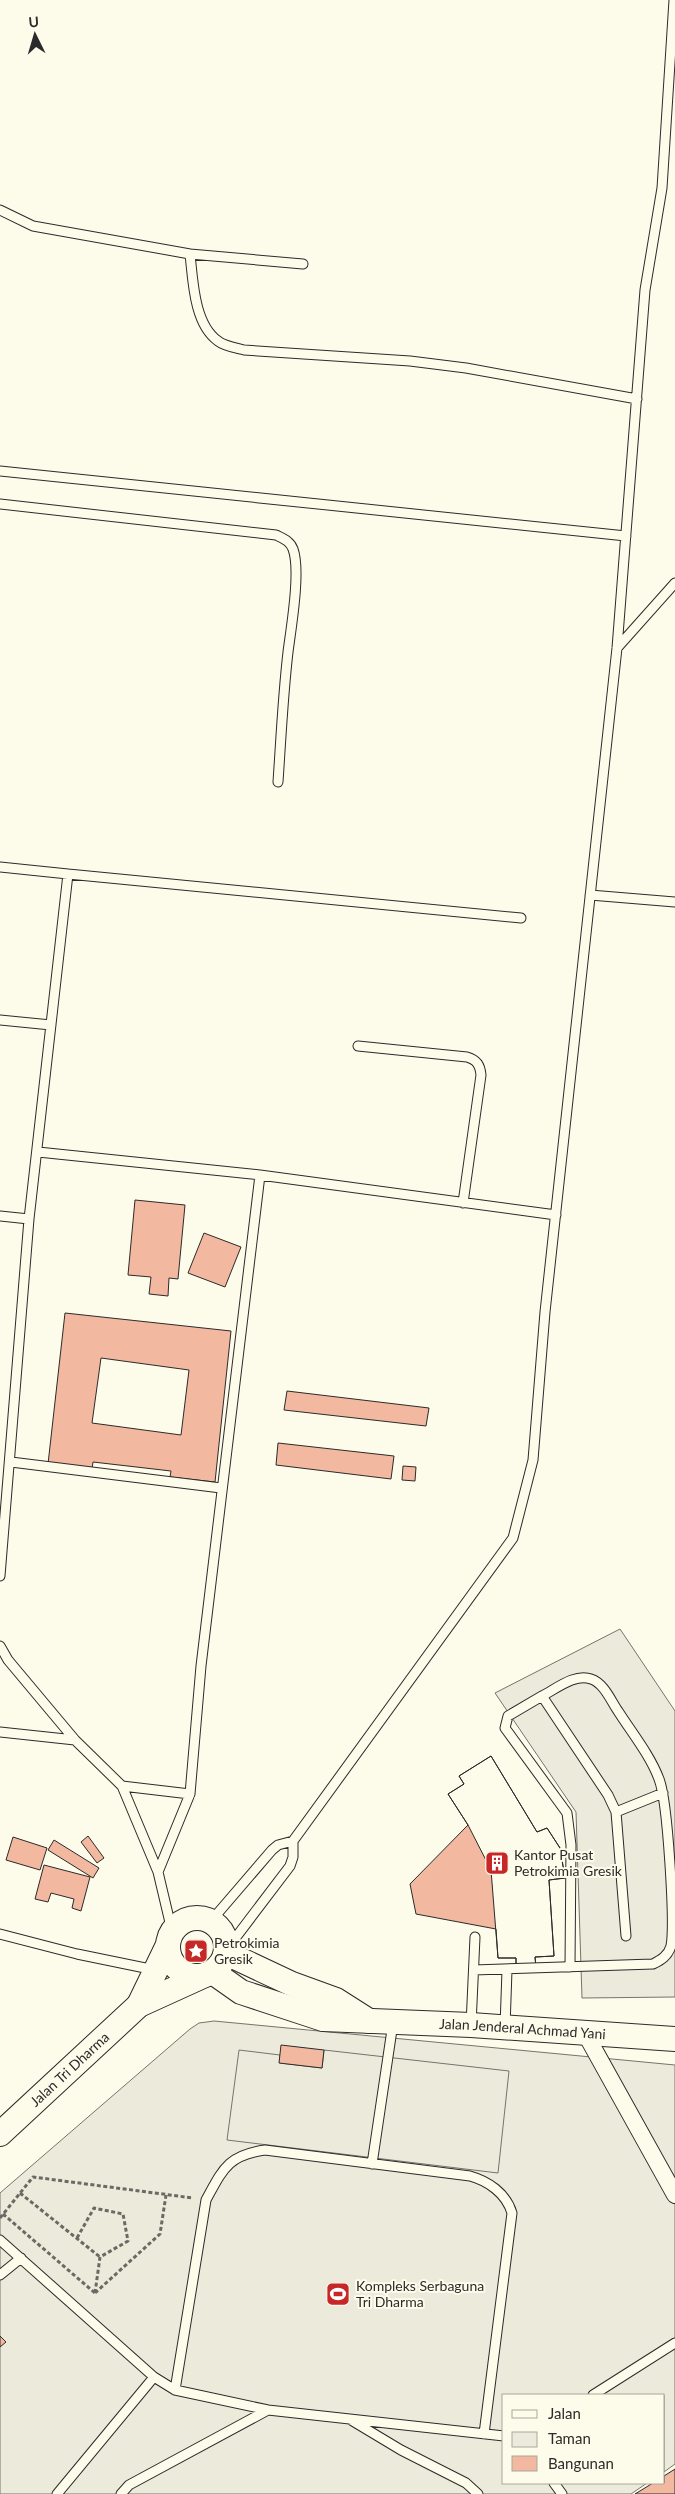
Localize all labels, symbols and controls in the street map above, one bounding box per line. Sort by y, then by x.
north arrow [10,10,60,60]
text: U [28,13,40,30]
place label: Kantor Pusat Petrokimia Gresik [514,1846,623,1879]
building icon: Kantor Pusat Petrokimia Gresik [484,1850,510,1876]
place label: Petrokimia Gresik [214,1934,279,1967]
place icon: Petrokimia Gresik [183,1938,209,1964]
street label: Jalan Jenderal Achmad Yani [439,2015,606,2042]
street label: Jalan Tri Dharma [26,2028,112,2110]
place label: Kompleks Serbaguna Tri Dharma [356,2277,484,2310]
sports icon: Kompleks Serbaguna Tri Dharma [325,2281,351,2307]
legend [502,2394,665,2484]
text: Jalan [548,2404,581,2422]
text: Taman [548,2429,591,2447]
text: Bangunan [548,2454,614,2472]

